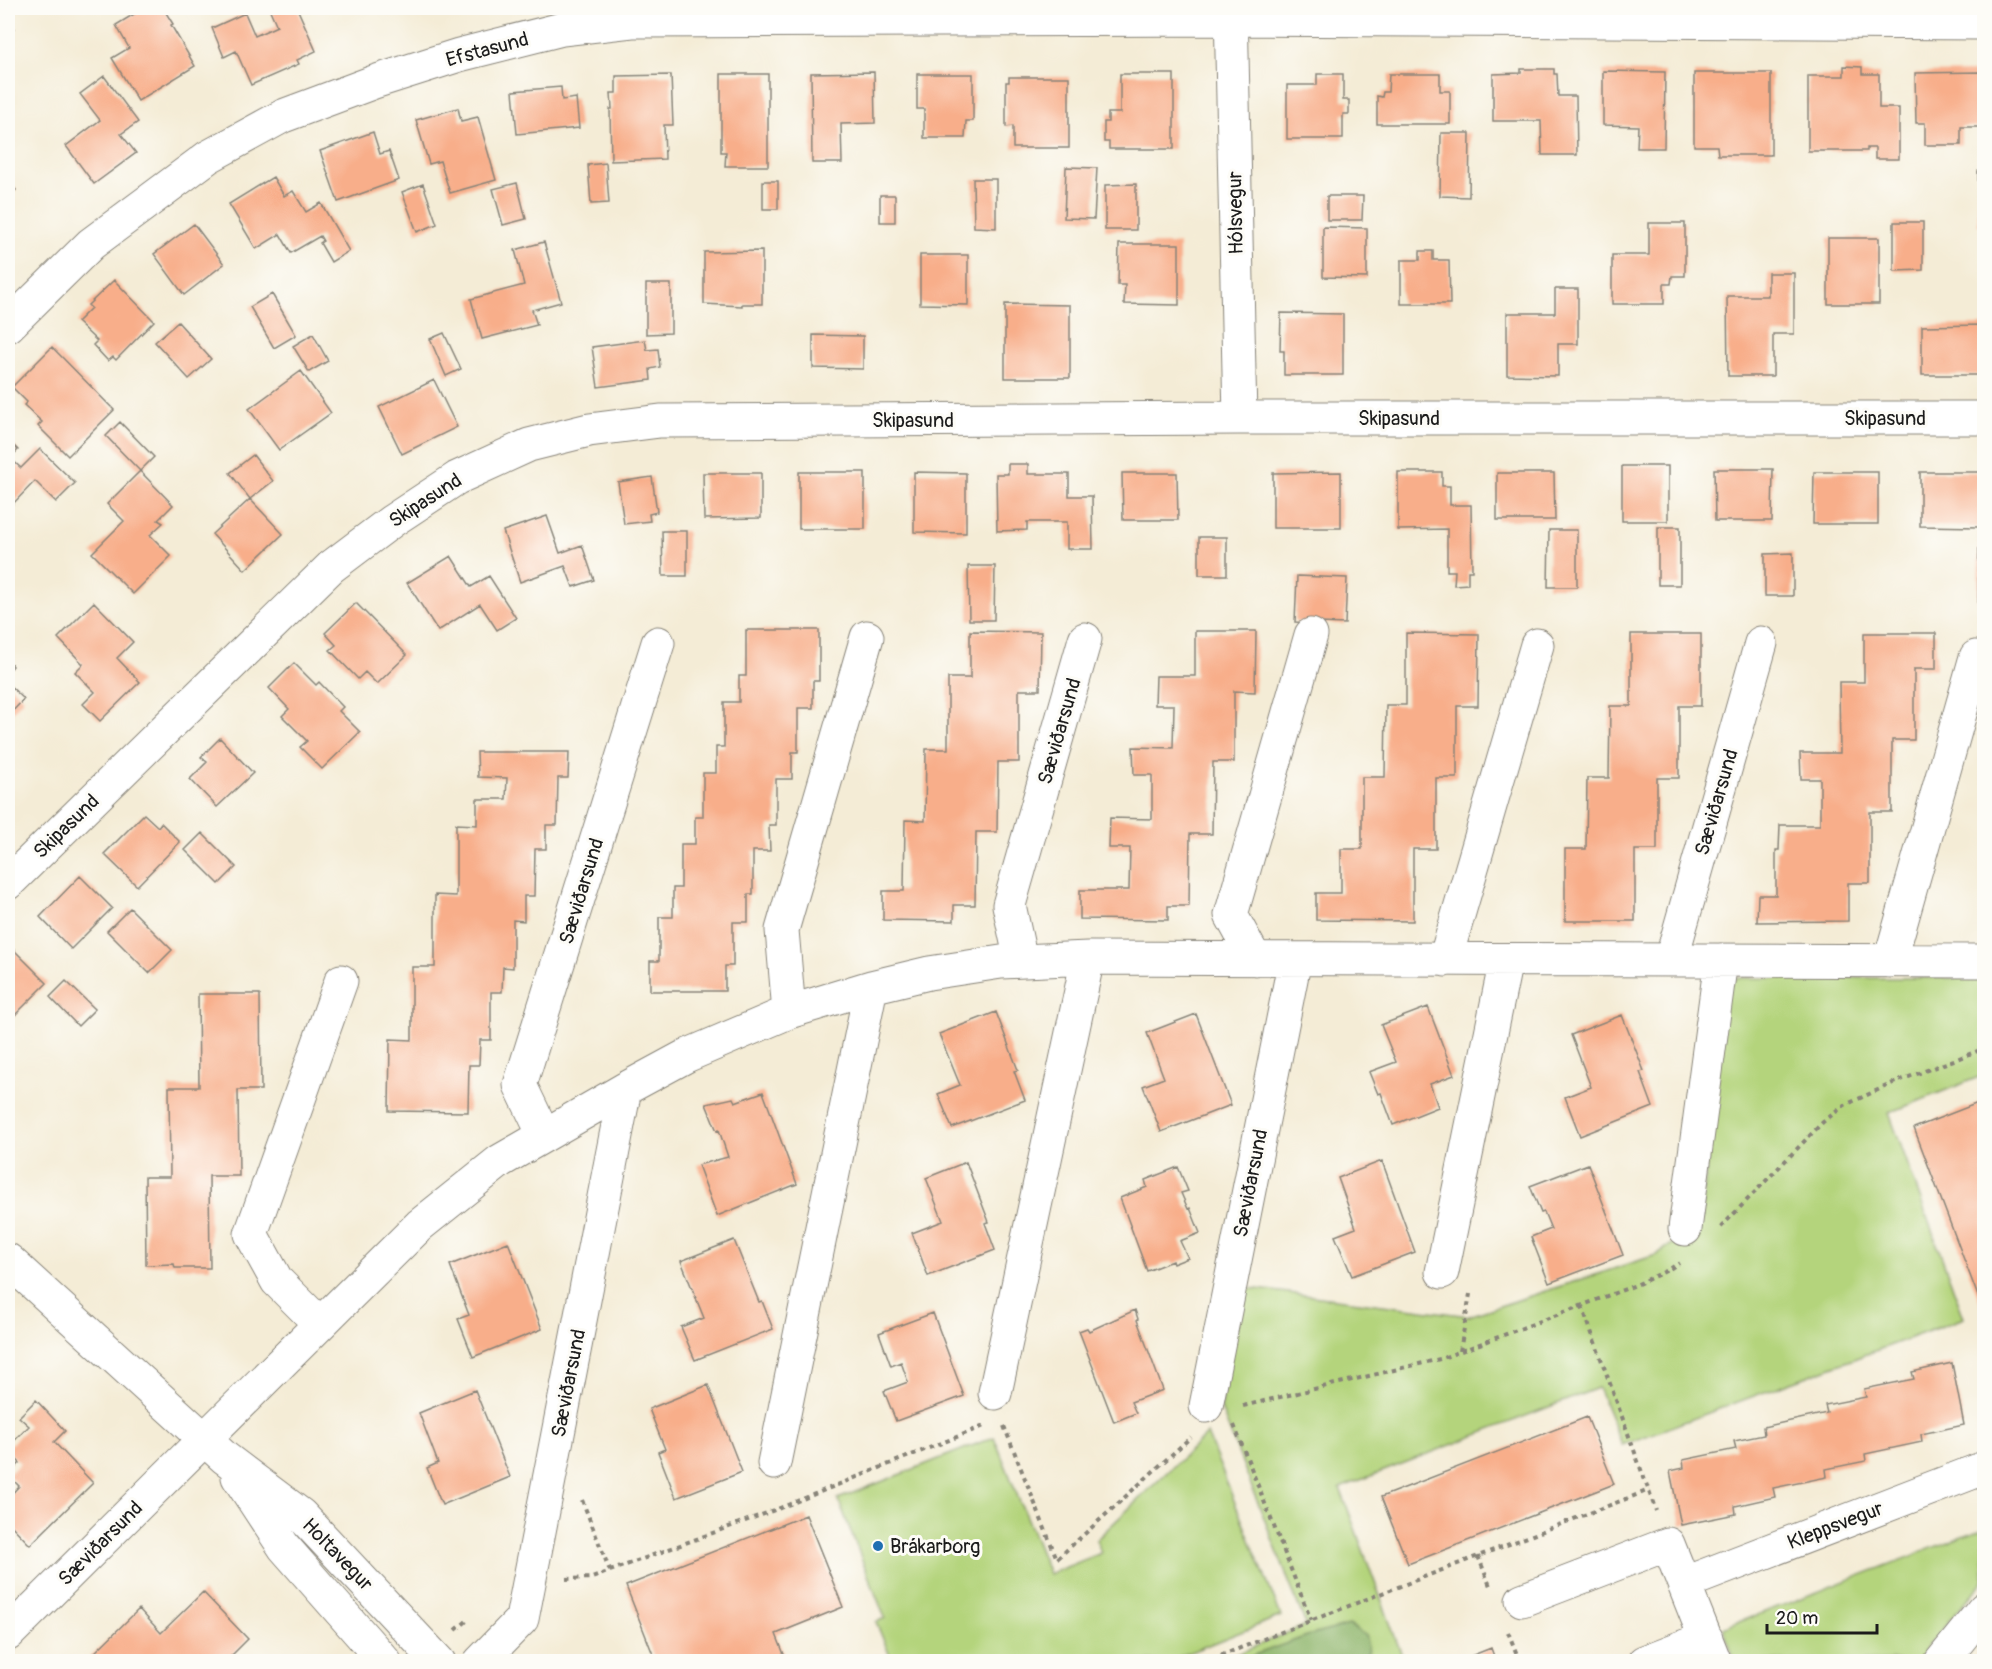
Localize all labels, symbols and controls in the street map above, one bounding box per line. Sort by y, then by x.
street label: Efstasund [443,26,531,72]
street label: Hólsvegur [1222,171,1249,255]
street label: Skipasund [1358,406,1440,431]
street label: Skipasund [1844,406,1926,431]
street label: Skipasund [872,408,954,433]
street label: Skipasund [384,468,466,533]
street label: Sæviðarsund [1032,675,1087,787]
street label: Sæviðarsund [1689,746,1744,858]
street label: Skipasund [28,789,105,864]
street label: Sæviðarsund [553,835,609,947]
street label: Sæviðarsund [1228,1127,1273,1239]
street label: Sæviðarsund [546,1327,591,1439]
street label: Sæviðarsund [53,1496,148,1591]
street label: Kleppsvegur [1784,1496,1887,1555]
street label: Holtavegur [297,1513,378,1596]
place label: Brákarborg [890,1534,980,1559]
marker: Brákarborg [871,1539,885,1553]
scale bar [1767,1597,1876,1635]
text: 20 m [1776,1607,1818,1630]

